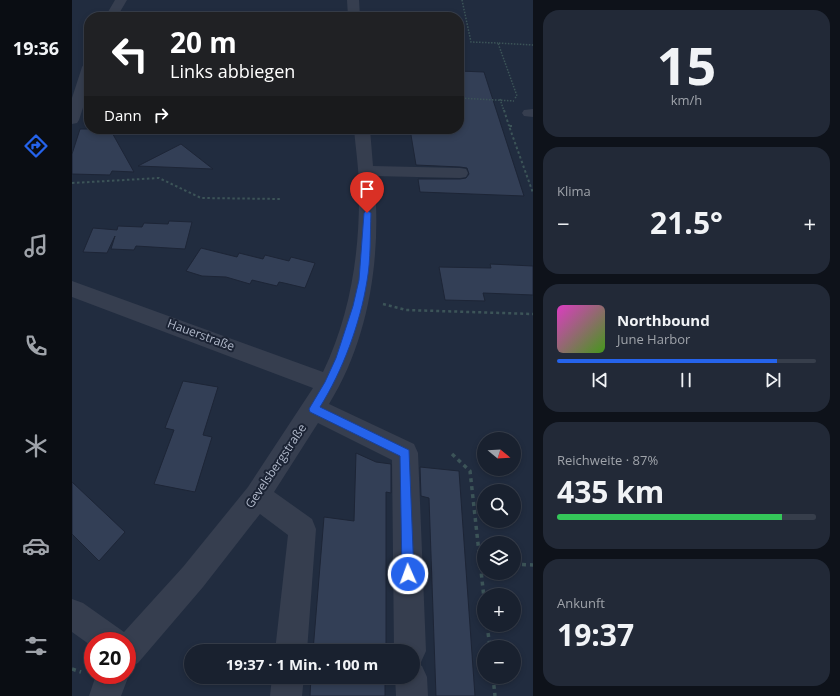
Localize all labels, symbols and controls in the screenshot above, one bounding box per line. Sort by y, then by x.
text: 20 m [170,23,237,61]
icon: left [104,28,156,80]
text: 15 [657,29,716,100]
text: 19:36 [13,36,59,60]
text: Links abbiegen [170,59,295,83]
text: km/h [671,91,702,109]
icon: right [150,104,172,126]
text: Dann [104,105,142,125]
icon: directions [22,132,50,160]
pin [350,172,384,213]
icon: arrive [356,178,378,200]
text: Klima [557,182,591,200]
text: 21.5° [650,202,723,243]
text: − [557,208,570,238]
text: + [803,208,816,238]
icon: music [22,232,50,260]
text: Northbound [617,310,710,330]
street label: Hauerstraße [165,315,237,355]
text: June Harbor [617,330,690,348]
icon: phone [22,332,50,360]
icon: previous [589,369,611,391]
icon: pause [675,369,697,391]
icon: next [762,369,784,391]
street label: Gevelsbergstraße [241,420,310,511]
icon: climate [22,432,50,460]
north arrow [477,432,521,476]
map controls [477,432,521,684]
text: Reichweite · 87% [557,451,658,469]
text: 435 km [557,471,664,512]
button: search [477,484,521,528]
icon: car [22,532,50,560]
button: layers [477,536,521,580]
position arrow [387,553,429,595]
button: + [477,588,521,632]
text: Ankunft [557,594,605,612]
text: 19:37 [557,614,634,655]
icon: filters [22,632,50,660]
speed limit sign: 20 [84,632,136,684]
button: − [477,640,521,684]
text: 19:37 · 1 Min. · 100 m [226,654,378,674]

